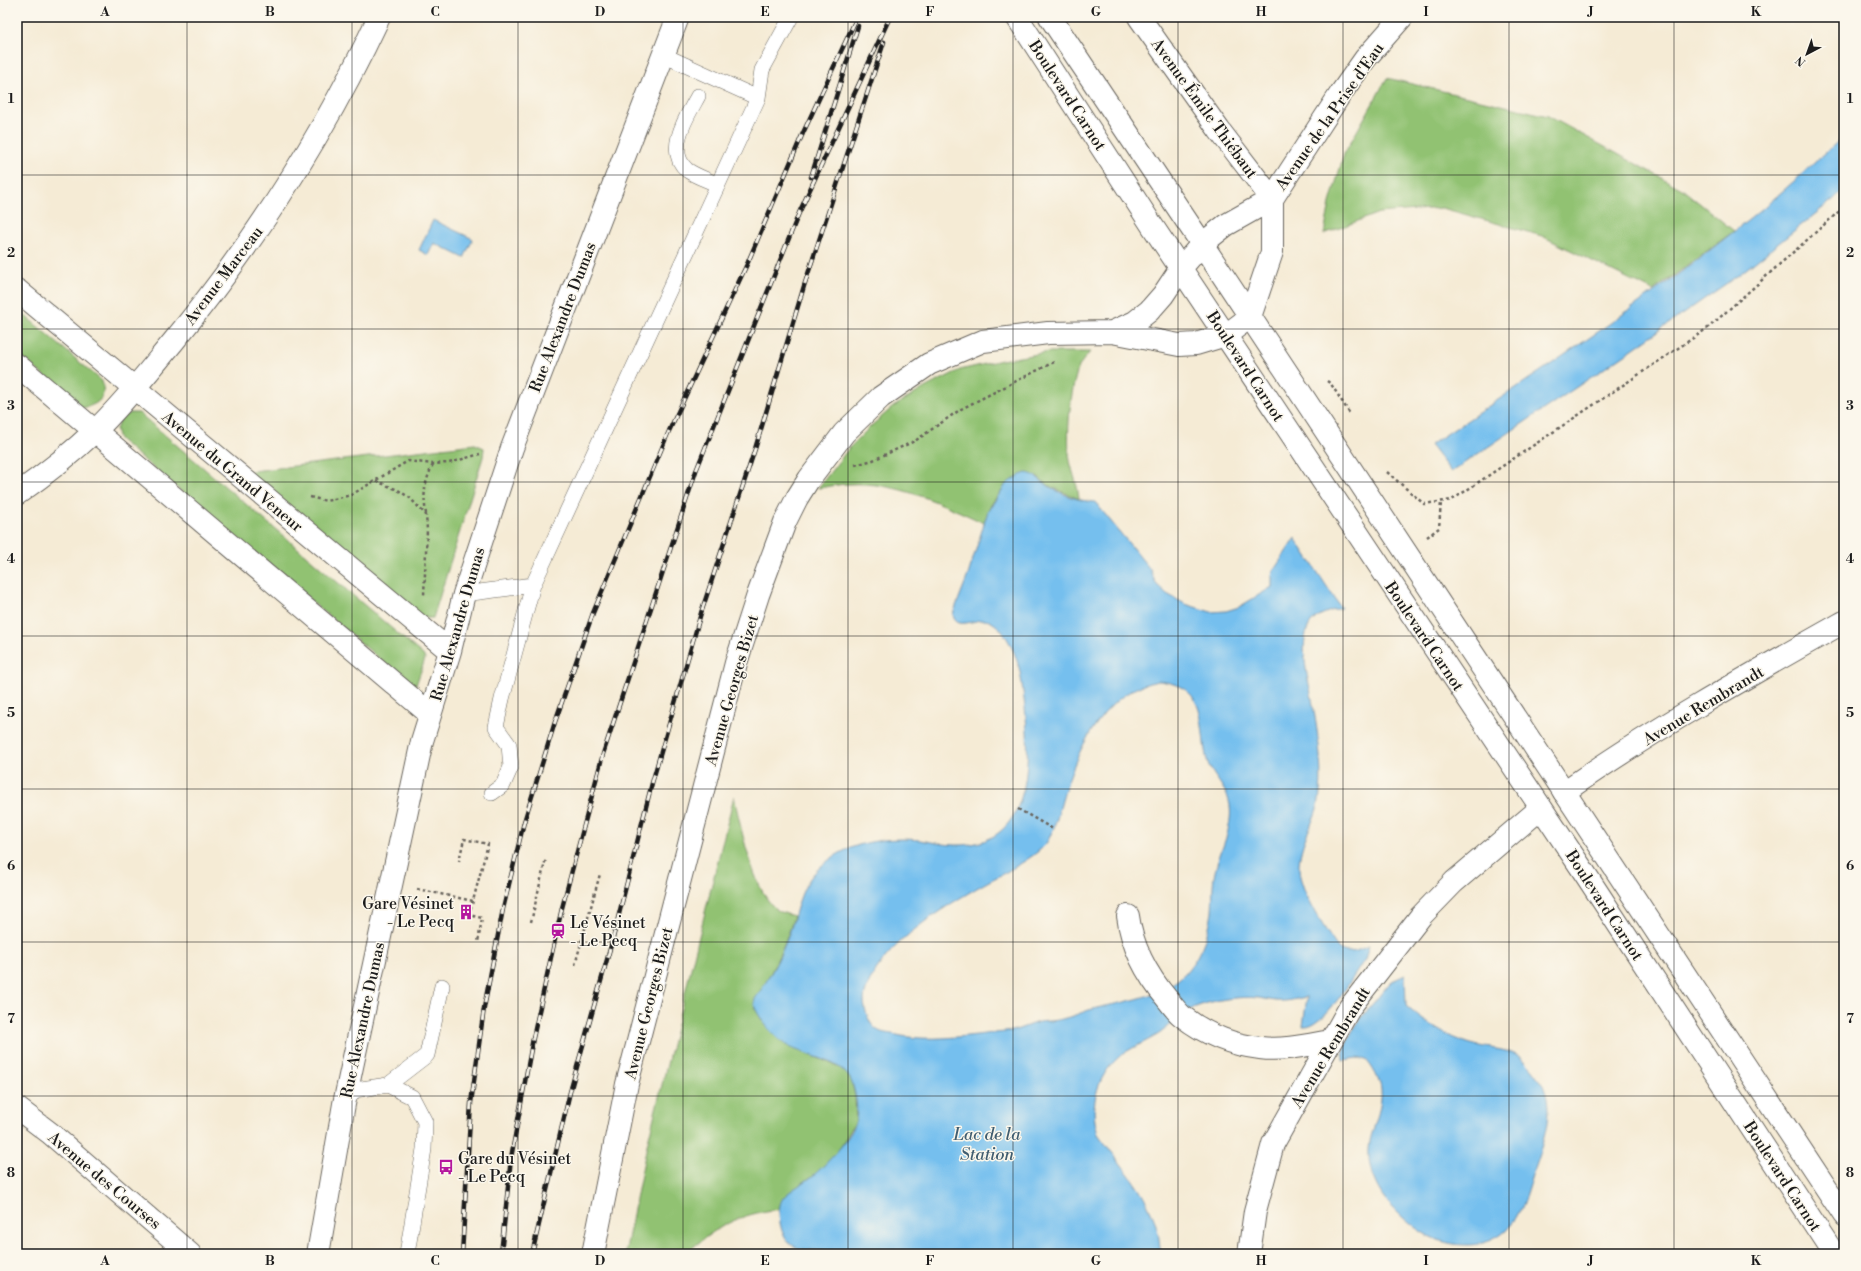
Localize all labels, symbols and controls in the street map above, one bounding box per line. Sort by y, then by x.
text: A [99,4,110,20]
text: B [265,4,275,20]
text: C [430,4,440,20]
text: D [595,4,605,20]
text: E [760,4,770,20]
text: F [925,4,935,20]
text: G [1091,4,1102,20]
text: H [1256,4,1267,20]
text: I [1423,4,1429,20]
text: J [1586,4,1594,20]
text: K [1751,4,1762,20]
street label: Avenue Émile Thiébaut [1146,33,1264,183]
north arrow [1787,34,1827,74]
street label: Boulevard Carnot [1023,36,1110,155]
street label: Avenue de la Prise d'Eau [1271,39,1388,195]
text: N [1793,52,1809,69]
text: 1 [8,91,15,107]
text: 1 [1847,91,1854,107]
street label: Avenue Marceau [180,222,267,330]
street label: Rue Alexandre Dumas [525,239,601,395]
text: 2 [7,245,15,261]
text: 2 [1846,245,1854,261]
street label: Boulevard Carnot [1201,307,1288,426]
text: 3 [7,398,15,414]
text: 3 [1846,398,1854,414]
street label: Avenue du Grand Veneur [157,406,307,537]
street label: Rue Alexandre Dumas [426,545,490,704]
text: 4 [7,551,16,567]
text: 4 [1846,551,1855,567]
street label: Boulevard Carnot [1380,577,1468,695]
street label: Avenue Georges Bizet [701,612,763,769]
street label: Avenue Rembrandt [1639,662,1768,750]
text: 5 [7,705,15,721]
text: 5 [1846,705,1854,721]
street label: Boulevard Carnot [1560,846,1647,965]
text: 6 [7,858,15,874]
text: 6 [1846,858,1854,874]
place label: Gare Vésinet - Le Pecq [362,894,455,932]
building icon: Gare Vésinet - Le Pecq [457,903,475,921]
place label: Le Vésinet - Le Pecq [570,913,646,951]
station icon: Le Vésinet - Le Pecq [549,922,567,940]
street label: Avenue Georges Bizet [620,925,678,1082]
street label: Rue Alexandre Dumas [337,940,389,1100]
street label: Avenue Rembrandt [1286,983,1375,1112]
text: 7 [7,1011,15,1027]
text: 7 [1846,1011,1854,1027]
street label: Boulevard Carnot [1738,1117,1825,1236]
water label: Lac de la Station [953,1124,1021,1166]
street label: Avenue des Courses [43,1127,165,1234]
place label: Gare du Vésinet - Le Pecq [458,1149,572,1187]
bus stop icon: Gare du Vésinet - Le Pecq [437,1158,455,1176]
text: 8 [7,1165,15,1181]
text: 8 [1846,1165,1854,1181]
text: A [99,1253,110,1269]
text: B [265,1253,275,1269]
text: C [430,1253,440,1269]
text: D [595,1253,605,1269]
text: E [760,1253,770,1269]
text: F [925,1253,935,1269]
text: G [1091,1253,1102,1269]
text: H [1256,1253,1267,1269]
text: I [1423,1253,1429,1269]
text: J [1586,1253,1594,1269]
text: K [1751,1253,1762,1269]

